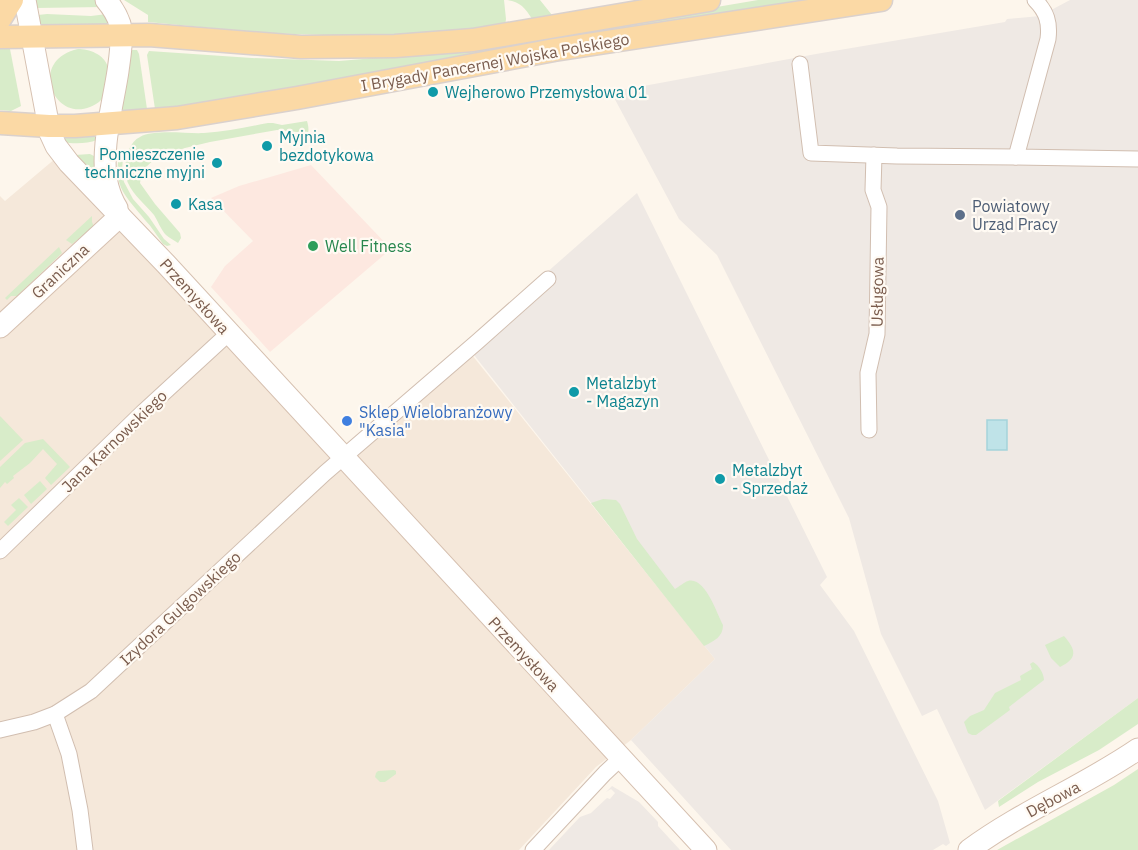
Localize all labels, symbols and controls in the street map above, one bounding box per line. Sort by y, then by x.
street label: I Brygady Pancernej Wojska Polskiego [359,29,631,95]
place label: Wejherowo Przemysłowa 01 [445,82,647,102]
marker: Wejherowo Przemysłowa 01 [426,85,440,99]
place label: Myjnia bezdotykowa [279,127,374,165]
marker: Myjnia bezdotykowa [260,139,274,153]
place label: Pomieszczenie techniczne myjni [84,144,205,182]
marker: Pomieszczenie techniczne myjni [210,156,224,170]
place label: Kasa [188,194,223,214]
place label: Powiatowy Urząd Pracy [972,196,1058,234]
marker: Kasa [169,197,183,211]
marker: Powiatowy Urząd Pracy [953,208,967,222]
place label: Well Fitness [325,236,412,256]
street label: Graniczna [27,239,93,303]
marker: Well Fitness [306,239,320,253]
street label: Przemysłowa [156,254,235,338]
street label: Usługowa [866,256,888,327]
place label: Metalzbyt - Magazyn [586,373,659,411]
marker: Metalzbyt - Magazyn [567,385,581,399]
street label: Jana Karnowskiego [57,386,171,496]
place label: Sklep Wielobranżowy "Kasia" [359,402,512,440]
marker: Sklep Wielobranżowy "Kasia" [340,414,354,428]
place label: Metalzbyt - Sprzedaż [732,460,808,498]
marker: Metalzbyt - Sprzedaż [713,472,727,486]
street label: Izydora Gulgowskiego [115,547,245,669]
street label: Przemysłowa [484,612,564,696]
street label: Dębowa [1023,776,1084,822]

